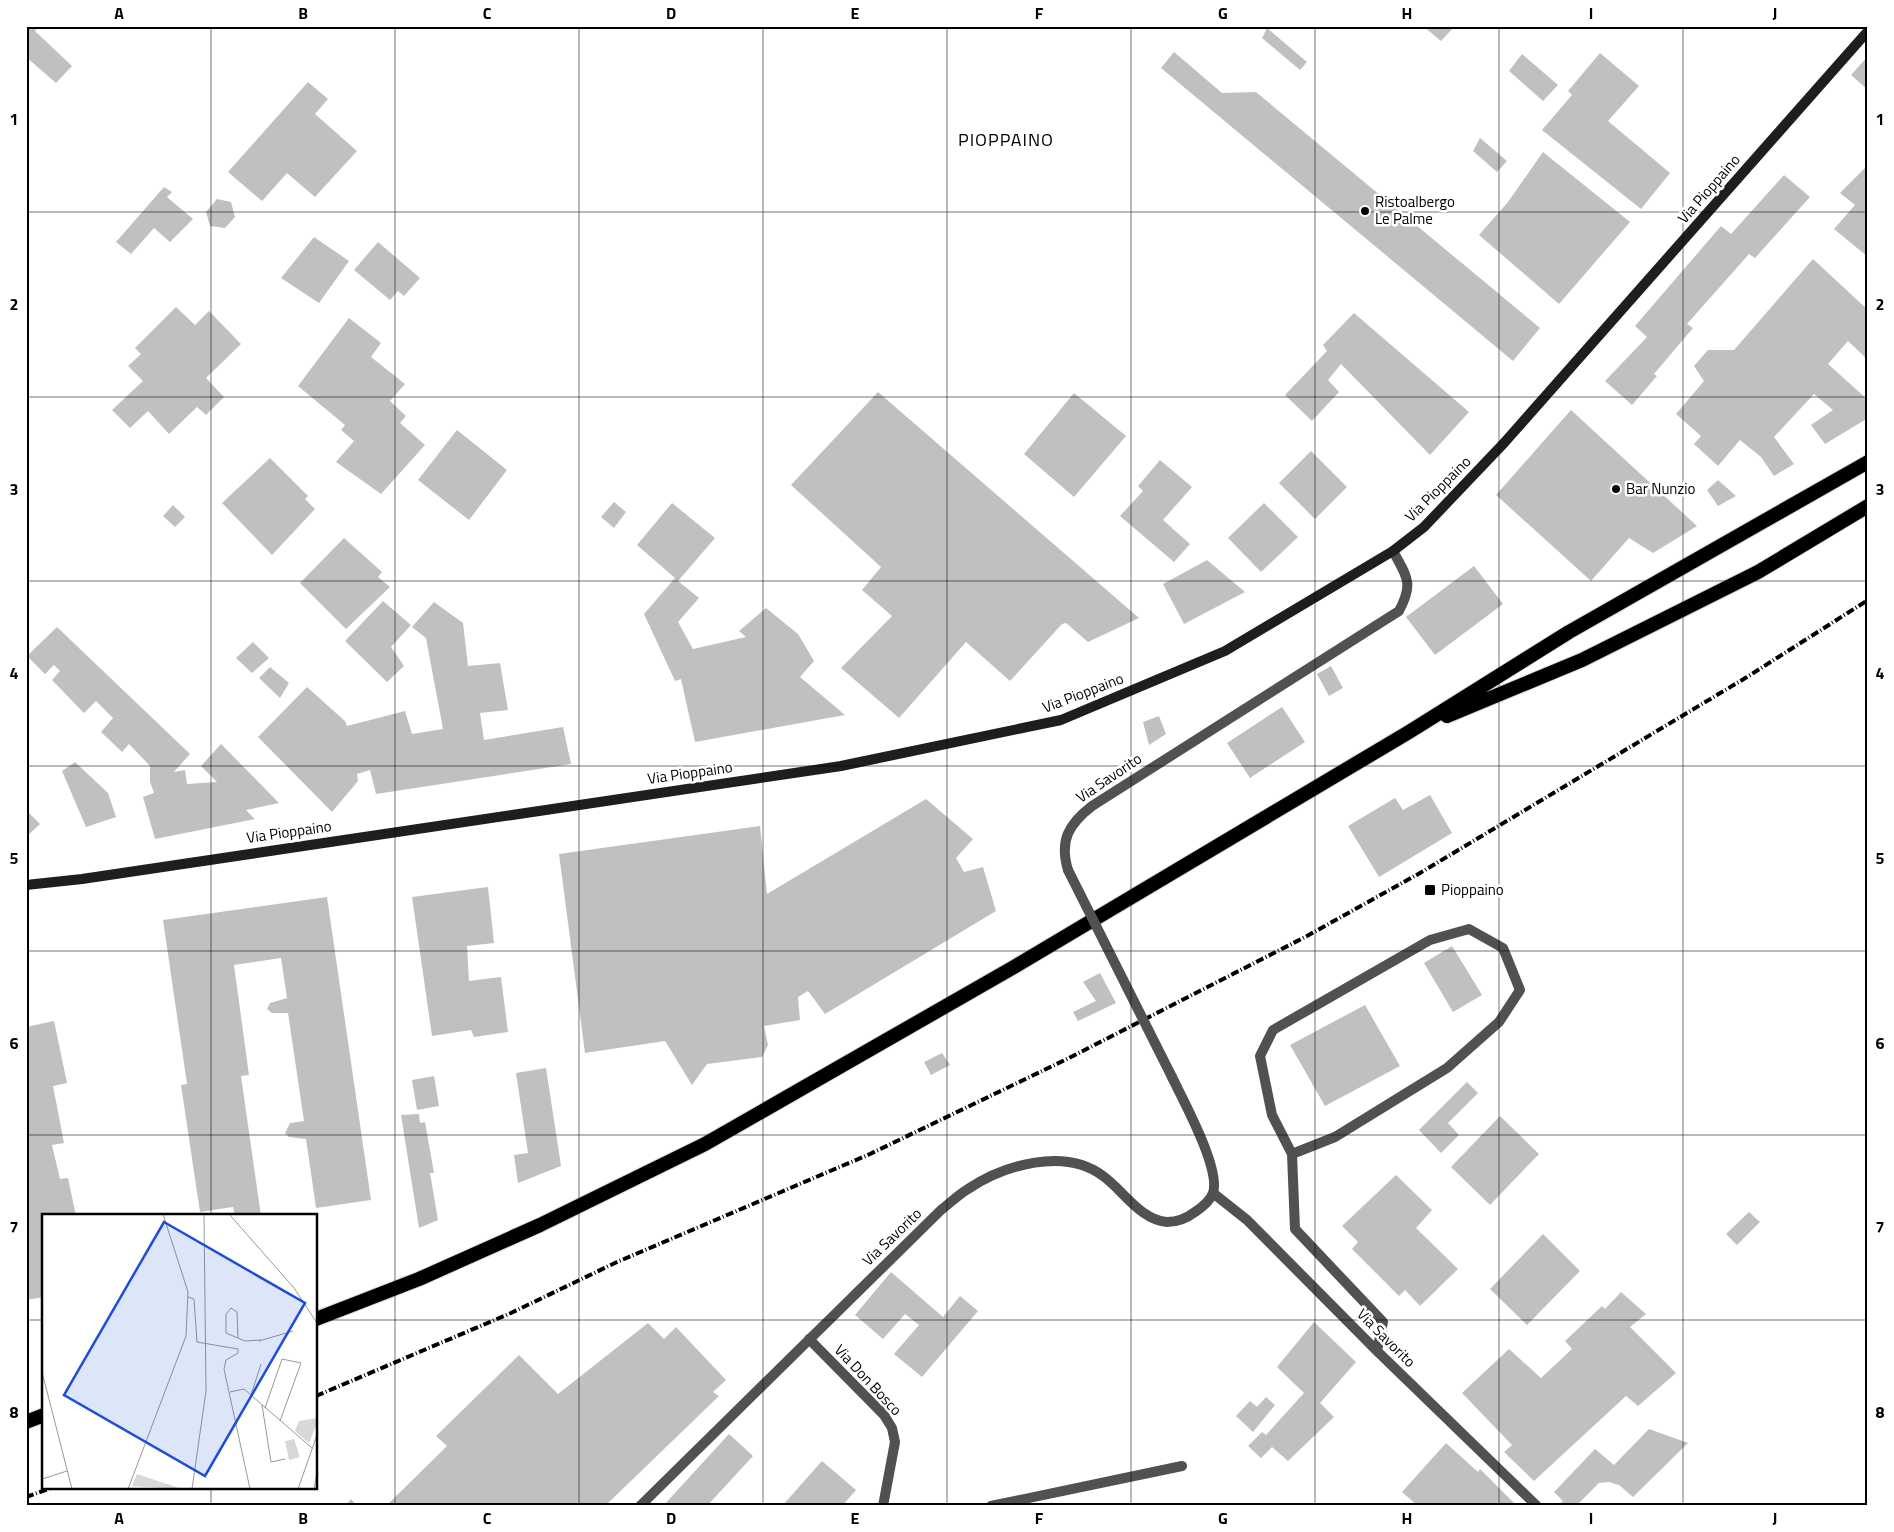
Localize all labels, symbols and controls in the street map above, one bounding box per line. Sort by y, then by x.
text: A [114,1,124,25]
text: B [298,1,308,25]
text: C [483,1,492,25]
text: D [666,1,676,25]
text: E [851,1,860,25]
text: F [1035,1,1044,25]
text: G [1218,1,1228,25]
text: H [1402,1,1412,25]
text: I [1589,1,1593,25]
text: J [1773,1,1777,25]
text: 1 [10,107,18,131]
text: 1 [1876,107,1884,131]
district label: PIOPPAINO [958,126,1054,153]
street label: Via Pioppaino [1672,149,1745,228]
place label: Ristoalbergo Le Palme [1375,190,1455,230]
marker: Ristoalbergo Le Palme [1359,205,1371,217]
text: 2 [10,292,18,316]
text: 2 [1876,292,1884,316]
street label: Via Pioppaino [1399,450,1476,527]
text: 3 [10,477,18,501]
place label: Bar Nunzio [1626,477,1696,500]
text: 3 [1876,477,1884,501]
marker: Bar Nunzio [1610,483,1622,495]
text: 4 [10,661,19,685]
text: 4 [1876,661,1885,685]
street label: Via Pioppaino [1039,666,1127,719]
street label: Via Savorito [1071,747,1146,808]
street label: Via Pioppaino [646,755,734,790]
street label: Via Pioppaino [245,814,333,849]
text: 5 [10,846,19,870]
text: 5 [1876,846,1885,870]
place label: Pioppaino [1441,878,1504,901]
marker: Pioppaino [1423,883,1437,897]
text: 6 [10,1031,19,1055]
text: 6 [1876,1031,1885,1055]
street label: Via Savorito [857,1202,927,1271]
inset map [42,1214,318,1490]
text: 7 [10,1215,18,1239]
text: 7 [1876,1215,1884,1239]
street label: Via Savorito [1352,1303,1421,1372]
street label: Via Don Bosco [829,1339,908,1421]
text: 8 [10,1400,19,1424]
text: 8 [1876,1400,1885,1424]
text: A [114,1506,124,1530]
text: B [298,1506,308,1530]
text: C [483,1506,492,1530]
text: D [666,1506,676,1530]
text: E [851,1506,860,1530]
text: F [1035,1506,1044,1530]
text: G [1218,1506,1228,1530]
text: H [1402,1506,1412,1530]
text: I [1589,1506,1593,1530]
text: J [1773,1506,1777,1530]

